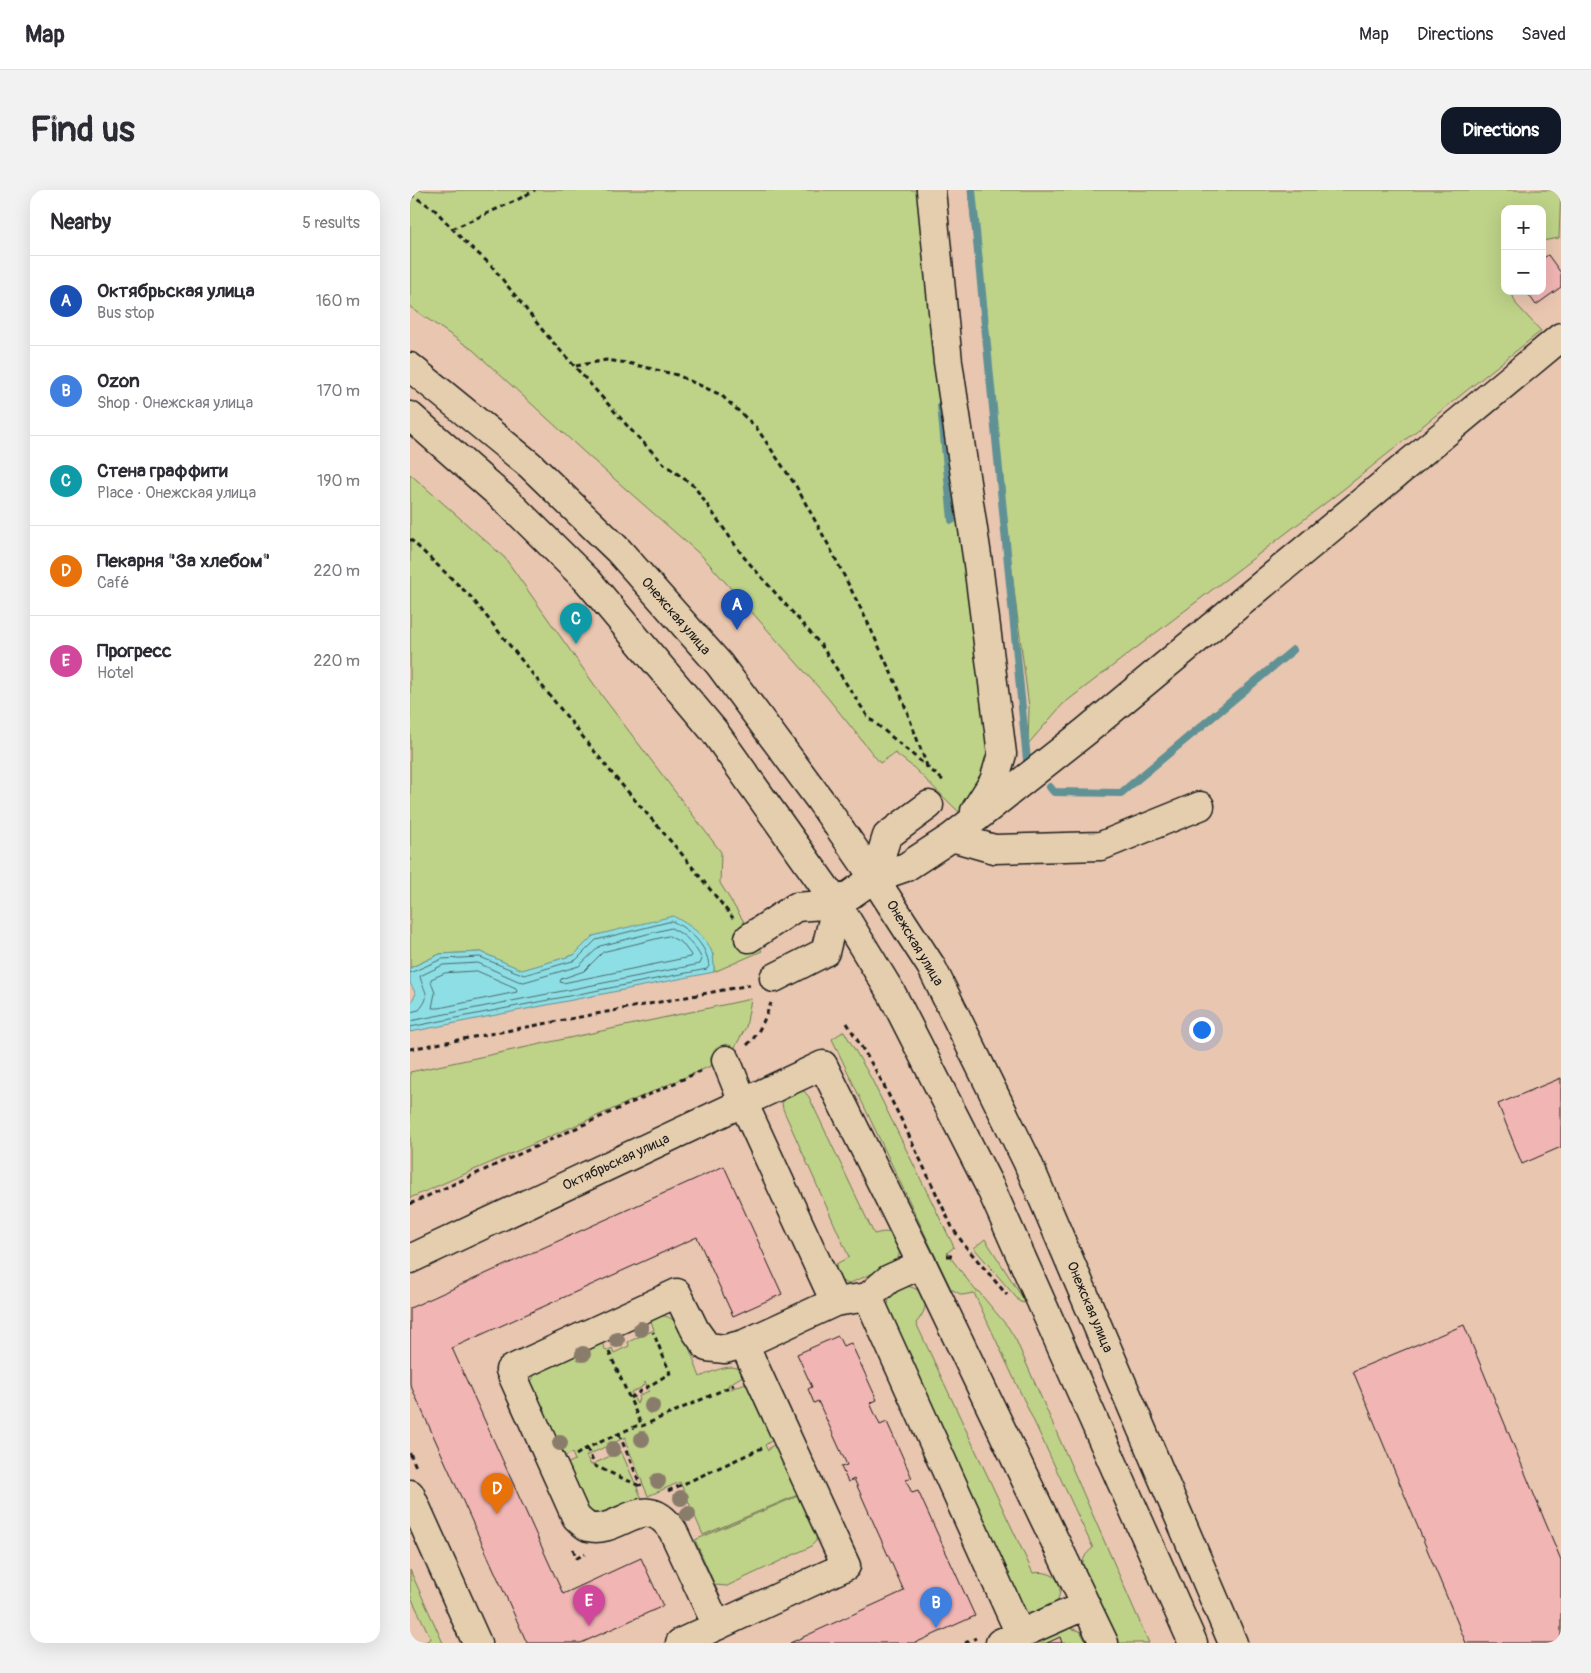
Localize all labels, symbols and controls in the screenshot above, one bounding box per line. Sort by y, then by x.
text: Map [25,20,65,49]
text: Map [1359,23,1389,46]
text: Directions [1417,23,1493,46]
text: Saved [1521,23,1566,46]
button: Directions [1441,107,1561,154]
text: Find us [30,108,135,152]
map controls [1501,205,1546,295]
button: + [1501,205,1546,250]
text: Nearby [50,209,111,236]
text: 5 results [302,213,360,233]
button: − [1501,250,1546,295]
text: Октябрьская улица [97,279,255,303]
text: A [61,291,71,311]
text: 160 m [316,291,360,311]
text: Bus stop [97,303,155,323]
text: Ozon [97,369,140,393]
text: B [61,381,71,401]
text: 170 m [317,381,360,401]
text: Shop · Онежская улица [97,393,253,413]
text: Стена граффити [97,459,228,483]
text: C [61,471,71,491]
text: 190 m [317,471,360,491]
text: Place · Онежская улица [97,483,256,503]
text: Пекарня "За хлебом" [97,549,270,573]
text: D [61,561,71,581]
text: 220 m [314,561,360,581]
text: Café [97,573,129,593]
street label: Онежская улица [638,574,714,658]
pin: A [721,589,753,630]
pin: C [560,603,592,644]
text: Прогресс [97,639,172,663]
text: E [62,651,70,671]
text: 220 m [314,651,360,671]
text: Hotel [97,663,134,683]
street label: Онежская улица [883,897,947,989]
your location [1189,1017,1215,1043]
street label: Октябрьская улица [560,1130,672,1194]
street label: Онежская улица [1063,1259,1117,1355]
pin: D [481,1473,513,1514]
pin: E [573,1585,605,1626]
pin: B [920,1587,952,1628]

